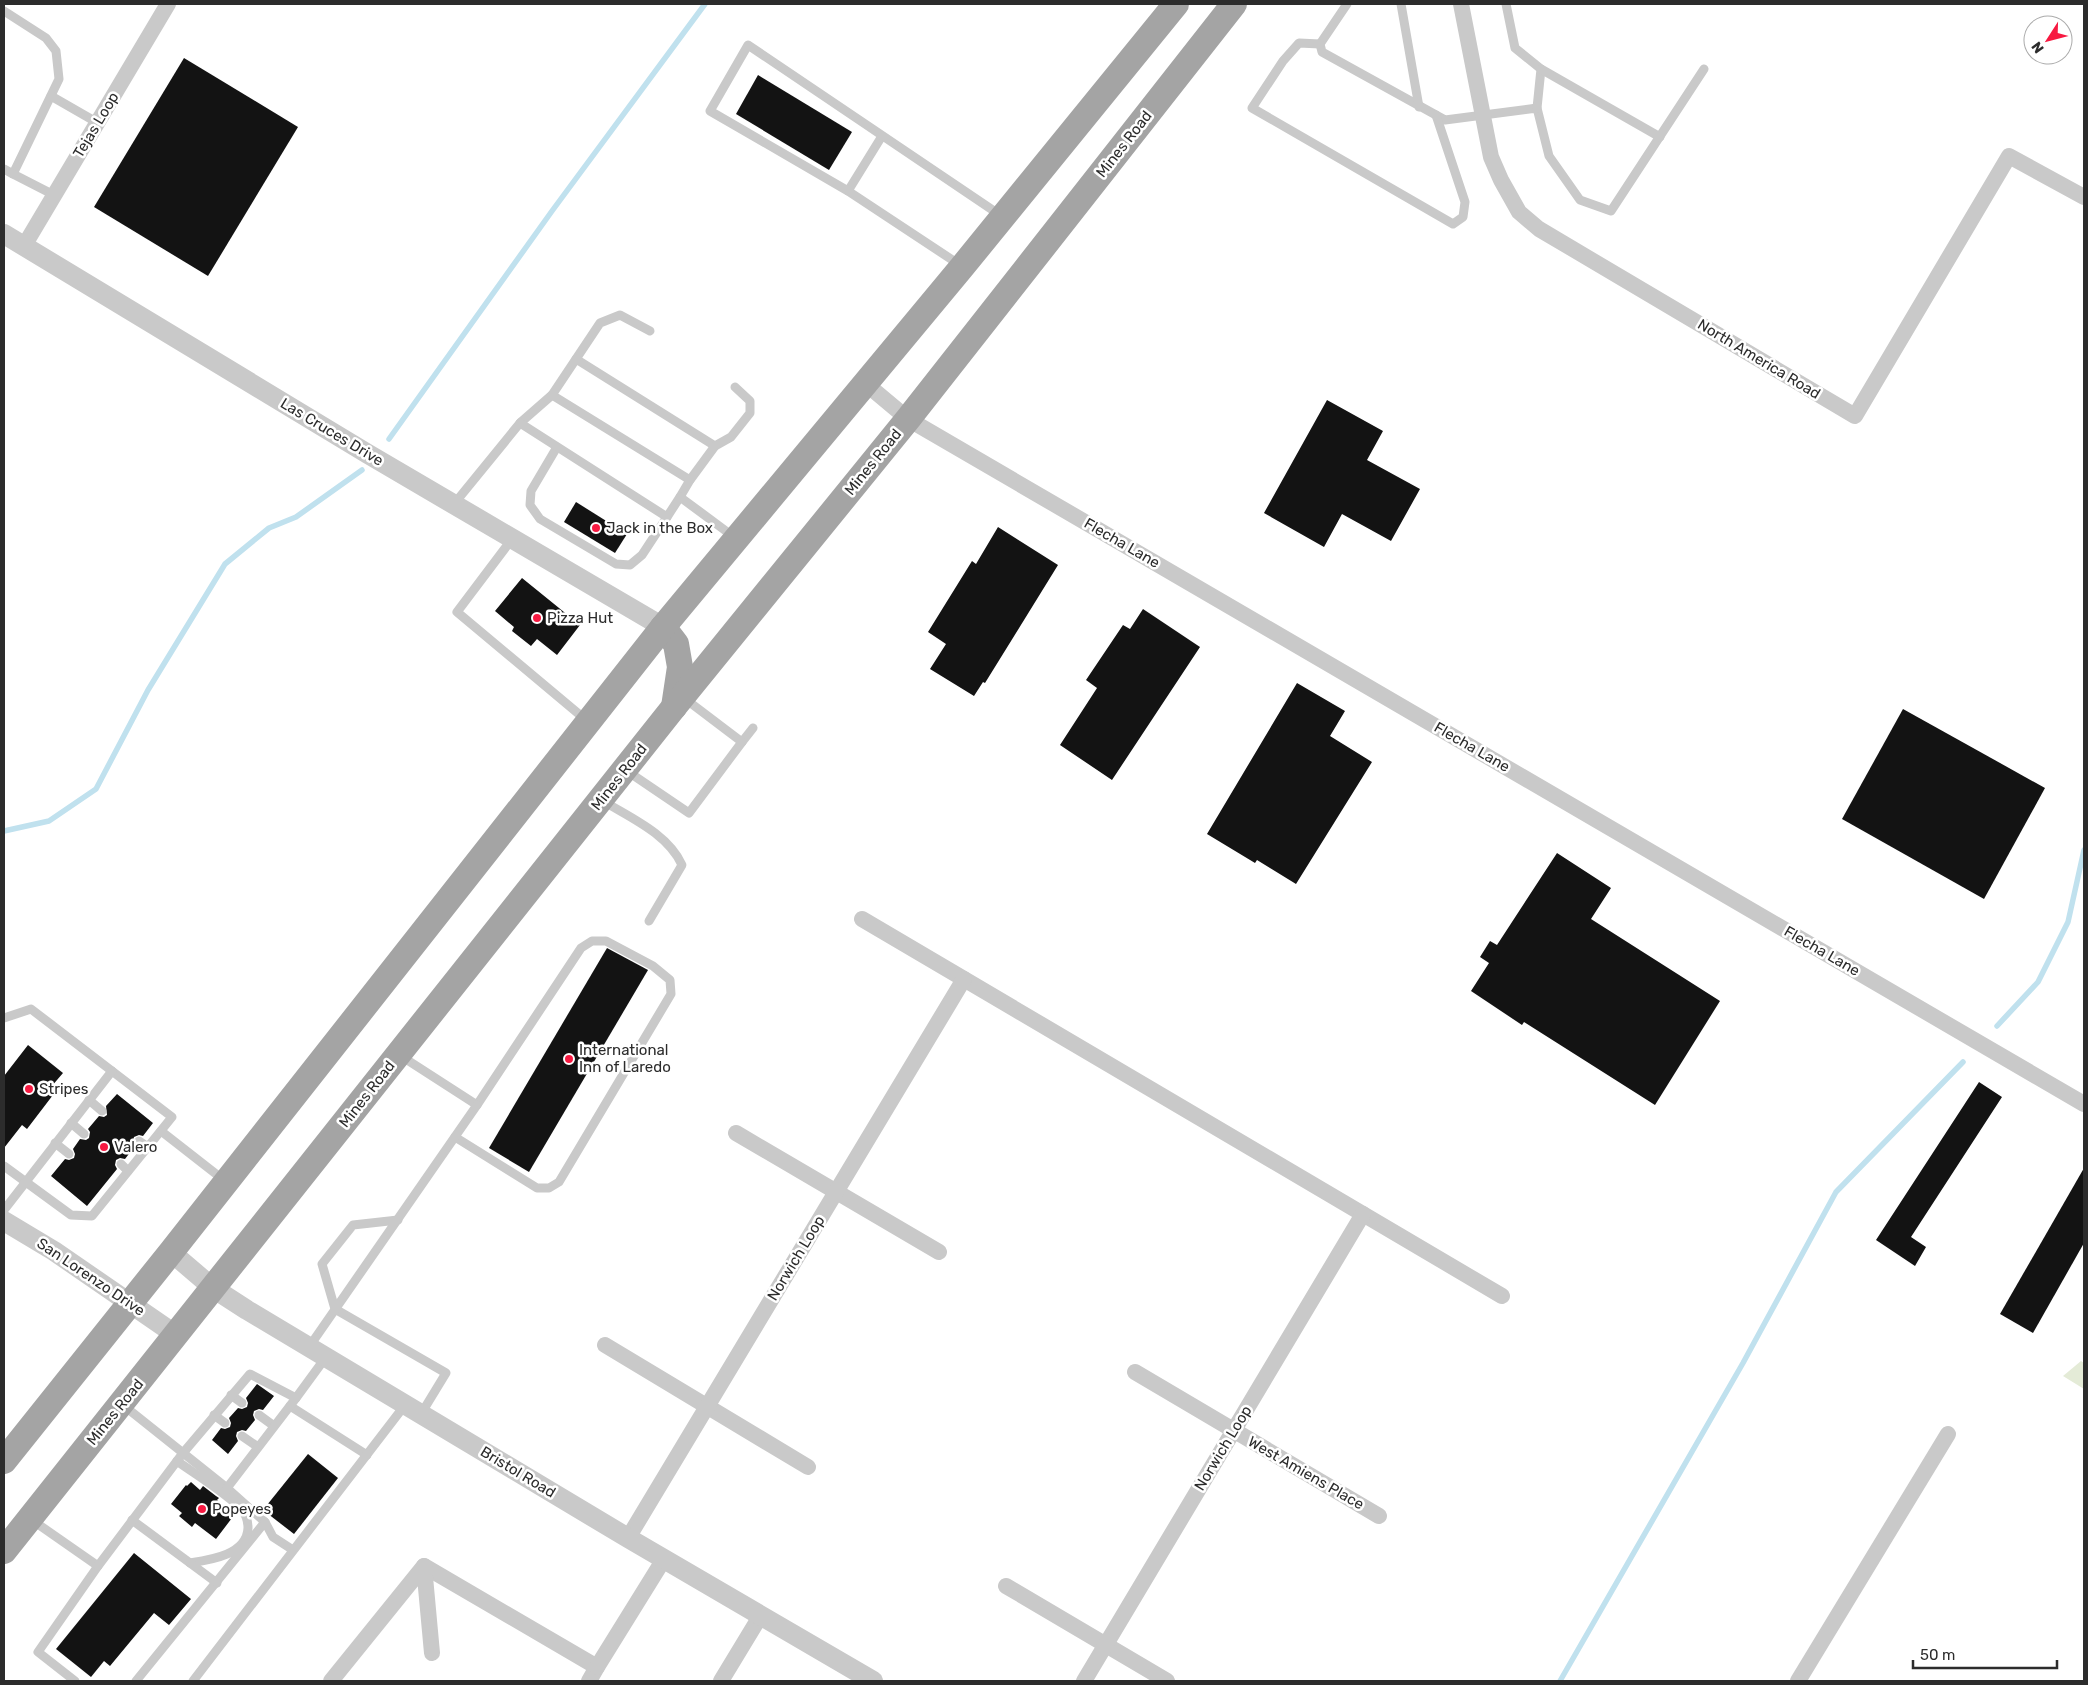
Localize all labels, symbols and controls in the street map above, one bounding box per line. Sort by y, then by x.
north arrow [2023,15,2073,65]
text: N [2028,38,2048,56]
street label: Tejas Loop [69,89,123,161]
street label: Mines Road [1092,107,1156,181]
street label: North America Road [1694,315,1824,403]
street label: Las Cruces Drive [277,394,387,470]
street label: Mines Road [841,425,905,499]
street label: Flecha Lane [1081,514,1163,572]
place label: Jack in the Box [606,519,713,537]
marker: Jack in the Box [590,522,602,534]
place label: Pizza Hut [547,609,613,627]
marker: Pizza Hut [531,612,543,624]
street label: Flecha Lane [1431,718,1513,776]
street label: Mines Road [587,740,651,814]
street label: Flecha Lane [1781,922,1863,980]
place label: International Inn of Laredo [579,1041,671,1076]
marker: International Inn of Laredo [563,1053,575,1065]
street label: Mines Road [335,1057,399,1131]
place label: Stripes [39,1080,89,1098]
marker: Stripes [23,1083,35,1095]
place label: Valero [114,1138,157,1156]
marker: Valero [98,1141,110,1153]
street label: Norwich Loop [764,1212,828,1304]
street label: San Lorenzo Drive [34,1234,148,1320]
street label: Mines Road [83,1375,147,1449]
street label: Norwich Loop [1191,1402,1255,1494]
street label: West Amiens Place [1245,1432,1367,1514]
street label: Bristol Road [477,1443,559,1501]
place label: Popeyes [212,1500,272,1518]
marker: Popeyes [196,1503,208,1515]
scale bar [1913,1638,2057,1670]
text: 50 m [1920,1646,1955,1664]

